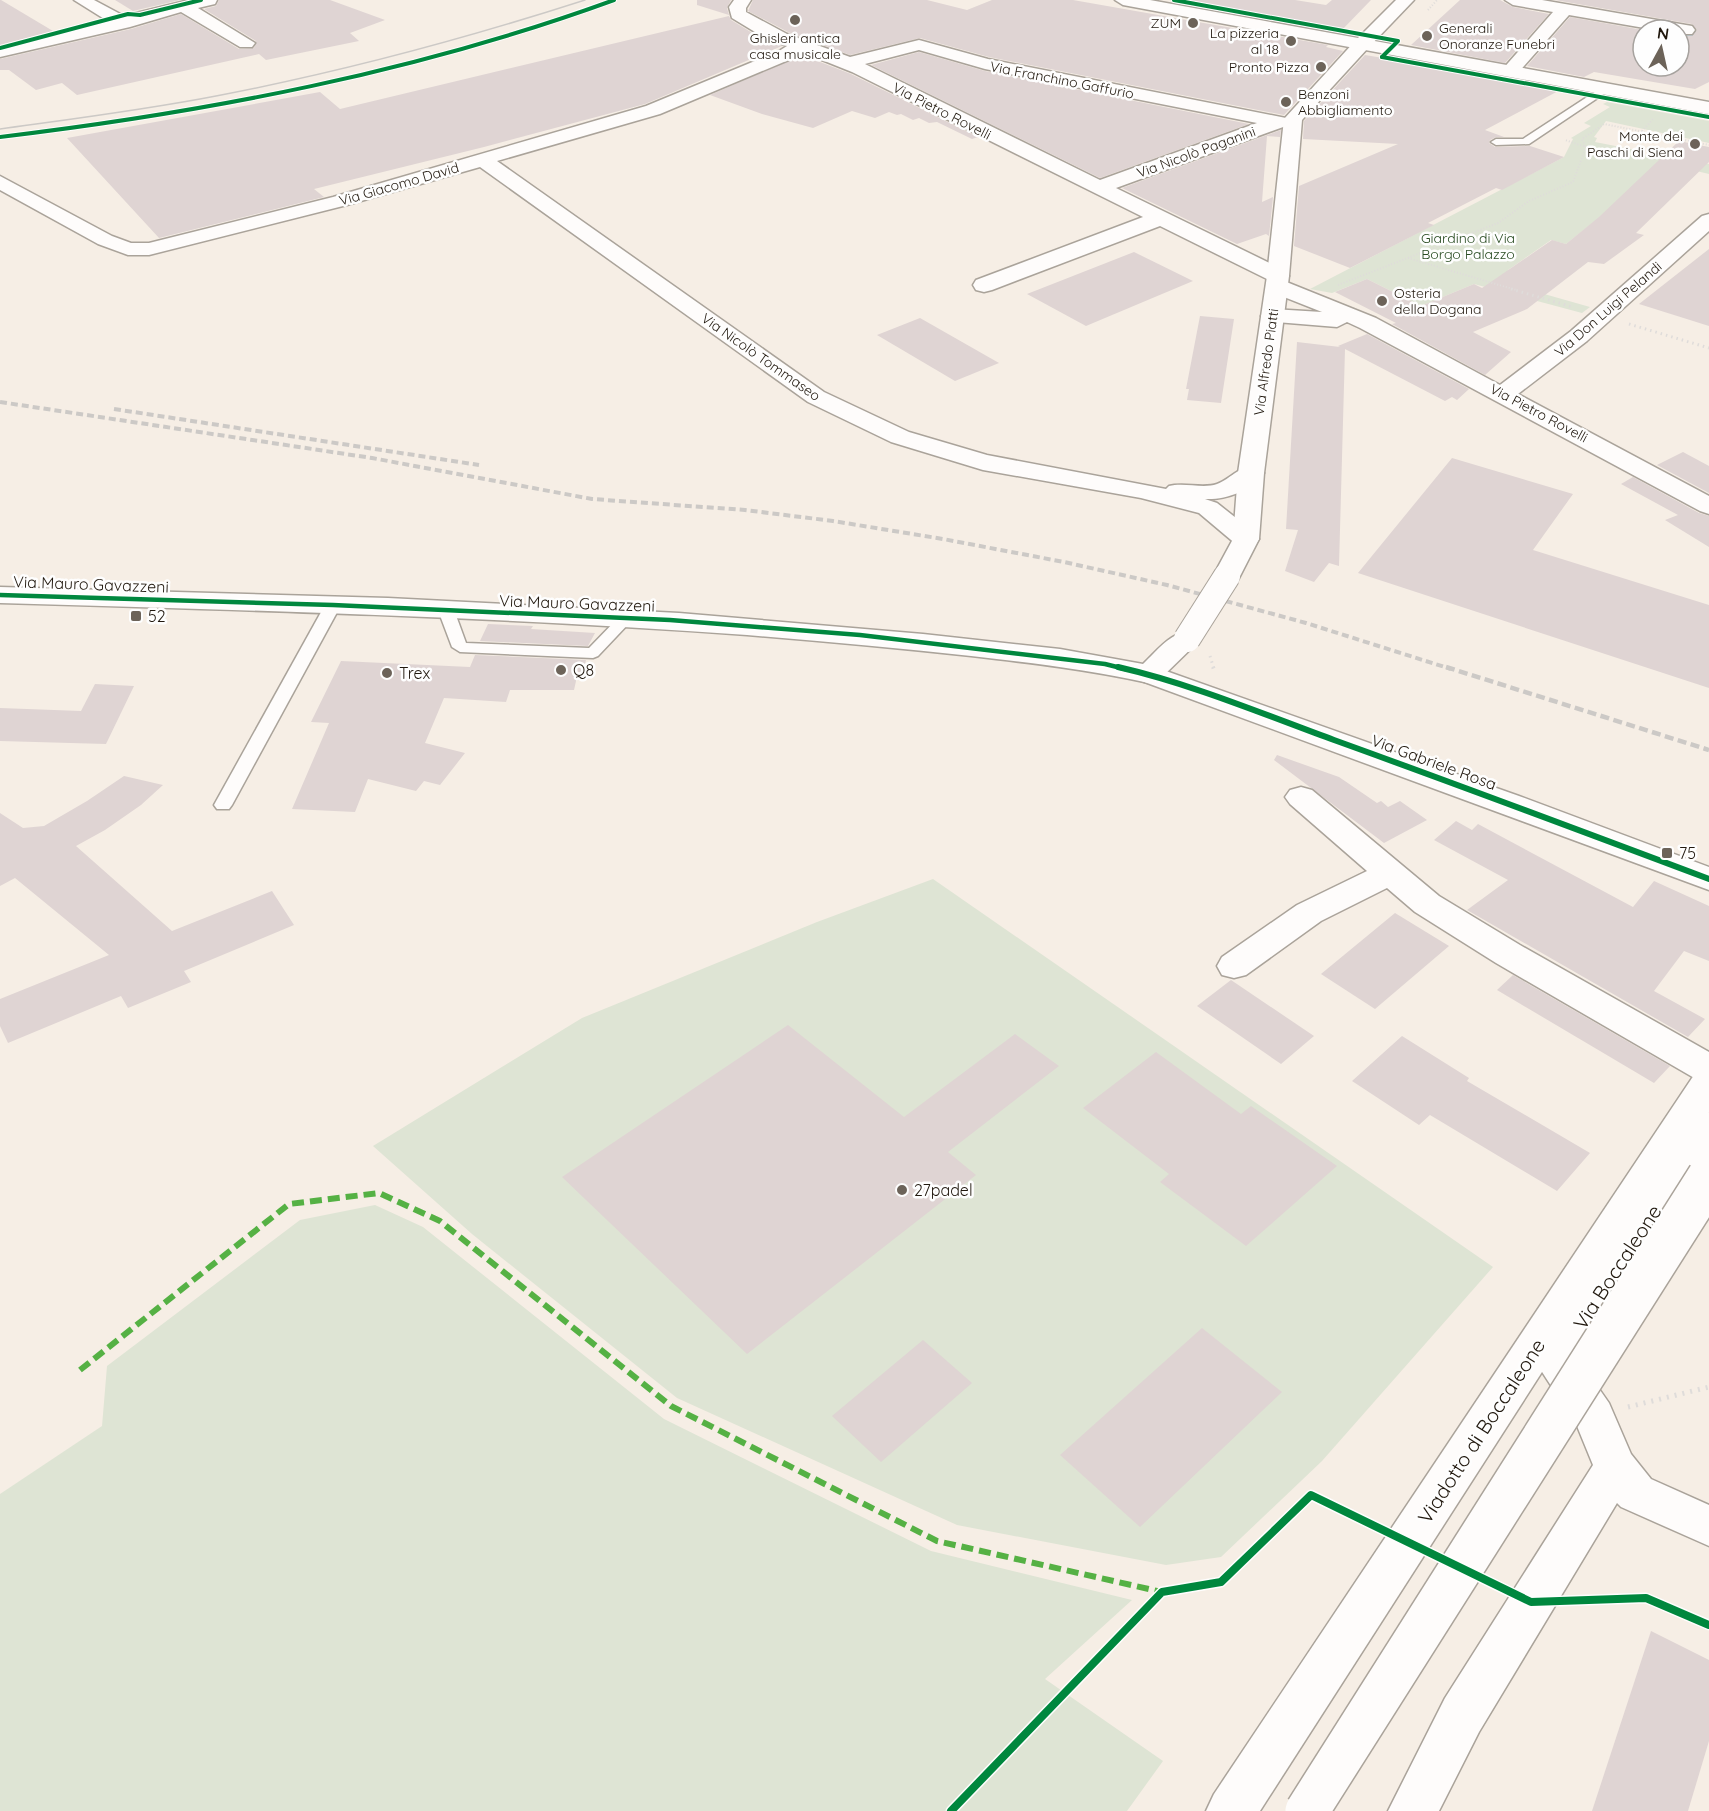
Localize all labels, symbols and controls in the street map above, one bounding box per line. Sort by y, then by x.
marker: Ghisleri antica casa musicale [788,13,802,27]
place label: ZUM [1150,14,1181,32]
marker: ZUM [1186,16,1200,30]
north arrow [1631,18,1691,78]
place label: Generali Onoranze Funebri [1439,19,1555,53]
text: N [1656,22,1670,44]
place label: La pizzeria al 18 [1210,24,1279,58]
place label: Ghisleri antica casa musicale [749,29,841,63]
marker: Generali Onoranze Funebri [1420,29,1434,43]
marker: La pizzeria al 18 [1284,34,1298,48]
street label: Via Franchino Gaffurio [989,57,1135,103]
place label: Pronto Pizza [1229,58,1309,76]
marker: Pronto Pizza [1314,60,1328,74]
street label: Via Pietro Rovelli [890,78,994,144]
place label: Benzoni Abbigliamento [1298,85,1392,119]
marker: Benzoni Abbigliamento [1279,95,1293,109]
street label: Via Nicolò Paganini [1134,122,1258,182]
place label: Monte dei Paschi di Siena [1587,127,1683,161]
marker: Monte dei Paschi di Siena [1688,137,1702,151]
street label: Via Giacomo David [337,158,461,210]
park label: Giardino di Via Borgo Palazzo [1421,229,1515,263]
street label: Via Don Luigi Pelandi [1551,257,1665,361]
place label: Osteria della Dogana [1394,284,1482,318]
marker: Osteria della Dogana [1375,294,1389,308]
street label: Via Alfredo Piatti [1250,307,1282,417]
street label: Via Nicolò Tommaseo [698,309,824,405]
street label: Via Pietro Rovelli [1487,380,1591,446]
street label: Via Mauro Gavazzeni [13,571,169,597]
street label: Via Mauro Gavazzeni [499,590,655,616]
place label: 52 [148,606,166,626]
marker: 52 [129,609,143,623]
place label: Q8 [573,660,594,680]
place label: Trex [399,663,430,683]
marker: Q8 [554,663,568,677]
marker: Trex [380,666,394,680]
street label: Via Gabriele Rosa [1369,730,1499,794]
place label: 75 [1679,843,1696,863]
marker: 75 [1660,846,1674,860]
place label: 27padel [914,1180,973,1200]
marker: 27padel [895,1183,909,1197]
street label: Via Boccaleone [1567,1200,1667,1334]
street label: Viadotto di Boccaleone [1412,1334,1550,1528]

